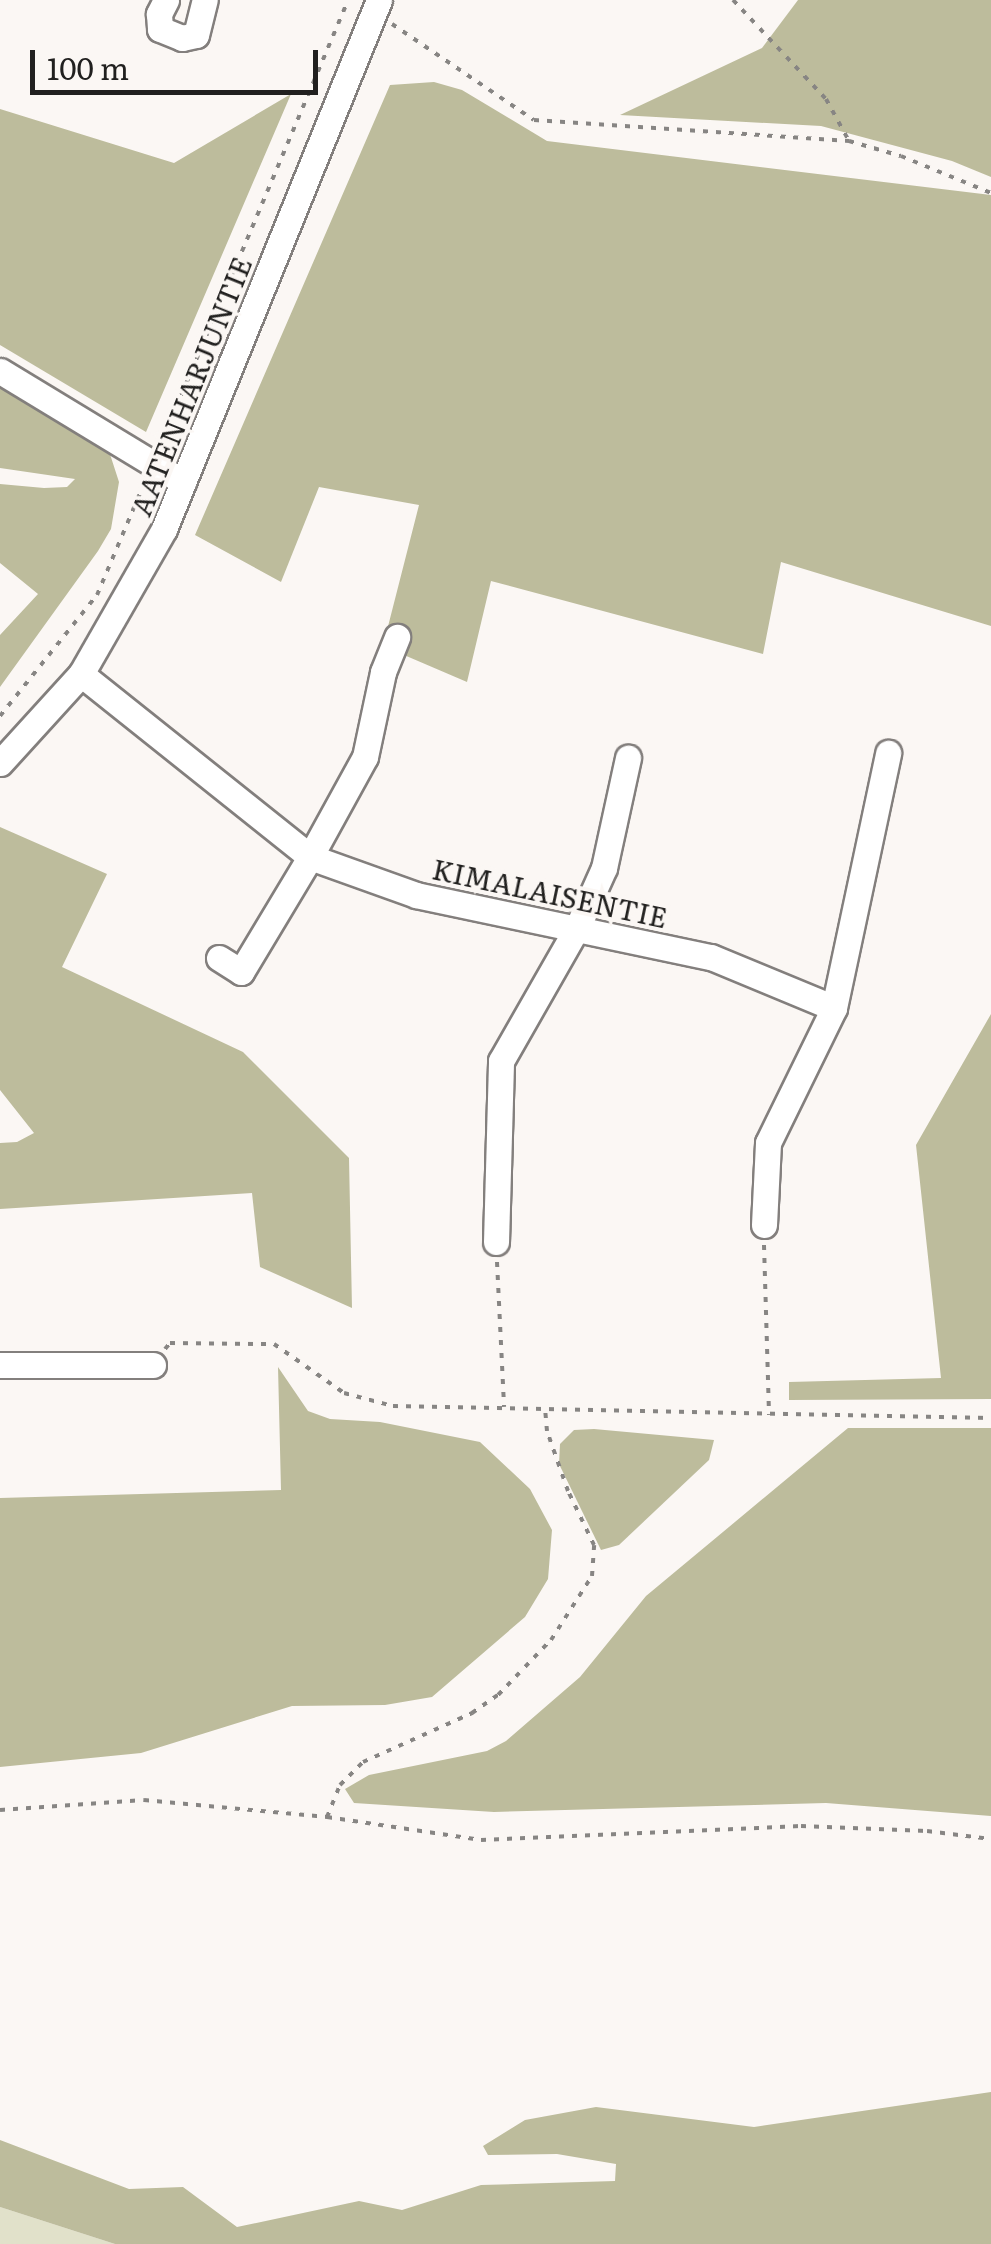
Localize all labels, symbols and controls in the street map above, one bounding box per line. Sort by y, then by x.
scale bar [35,30,322,92]
text: 100 m [47,45,129,89]
street label: AATENHARJUNTIE [123,252,257,520]
street label: KIMALAISENTIE [430,851,670,933]

